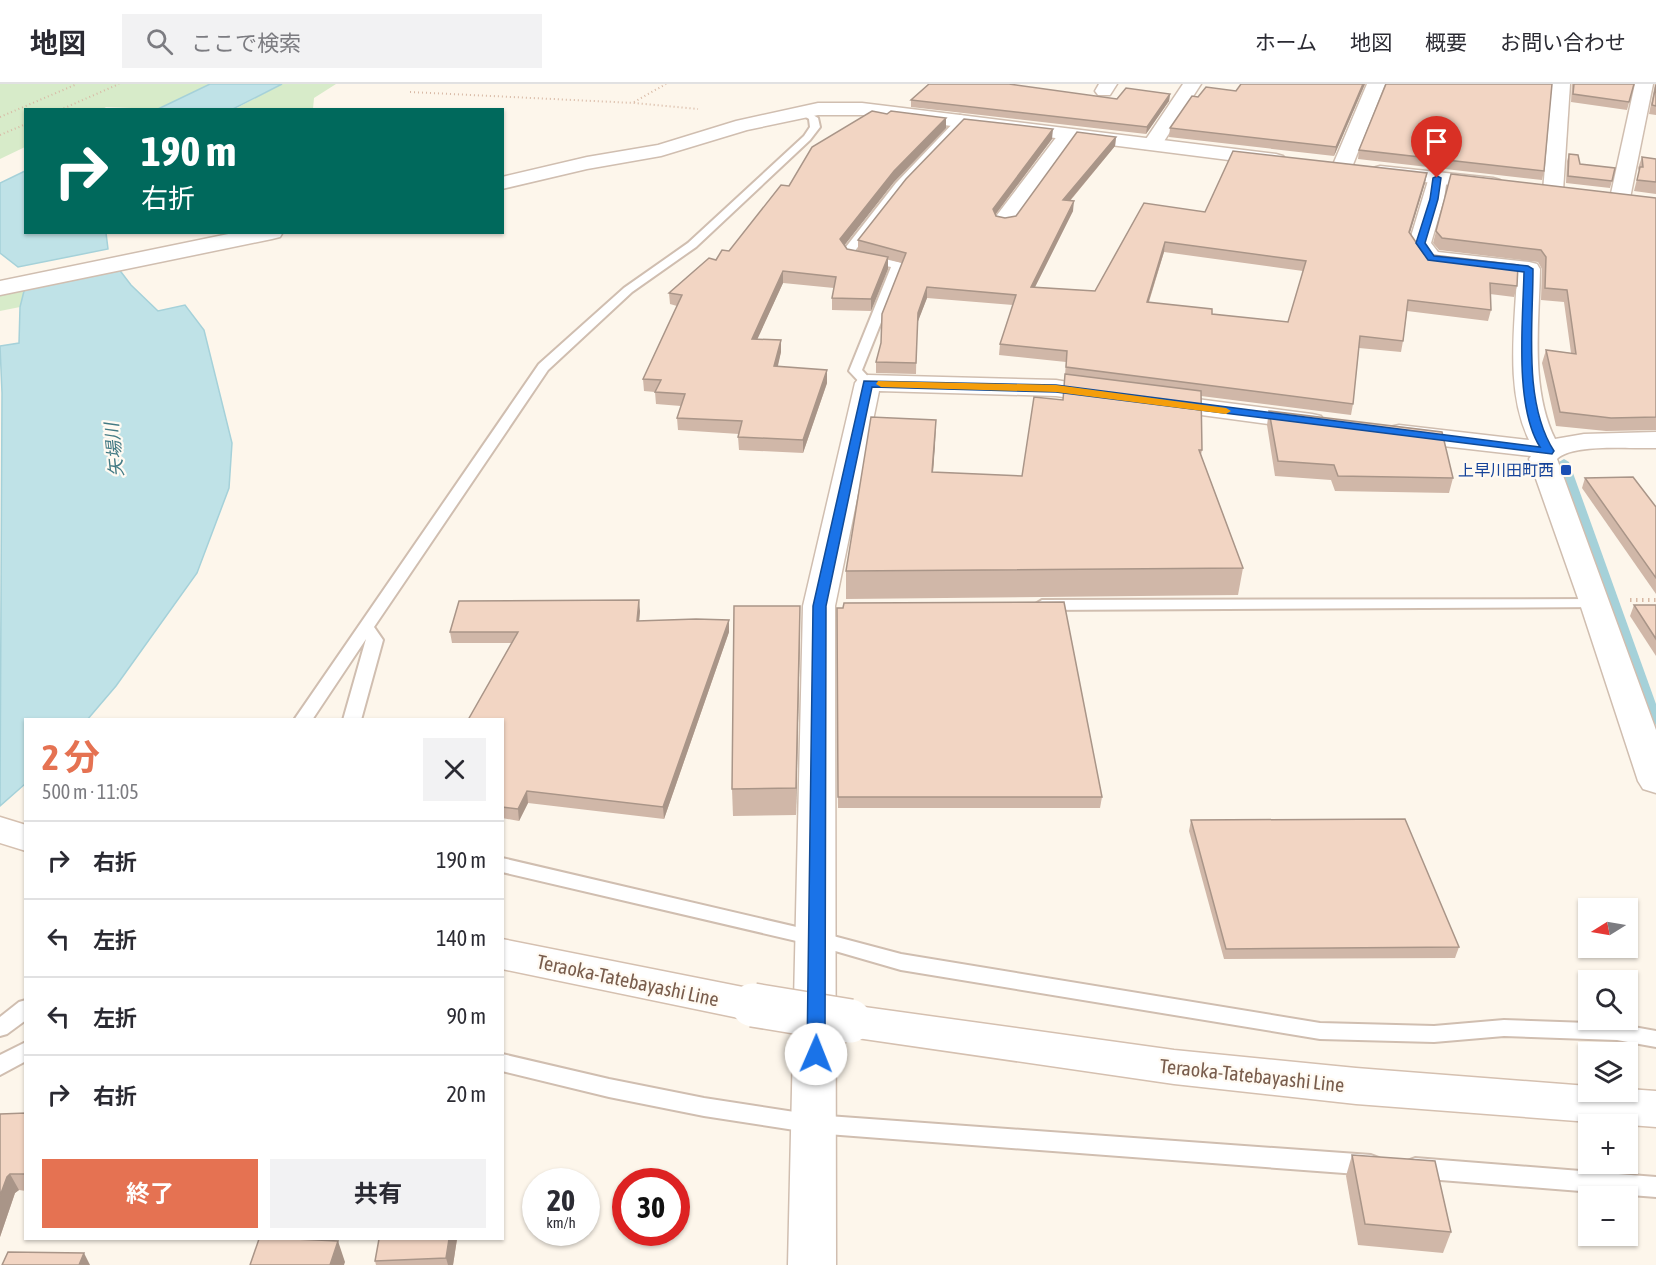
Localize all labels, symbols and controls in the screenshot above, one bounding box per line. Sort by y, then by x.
search box [122,14,542,68]
icon: search [143,25,176,58]
text: 地図 [30,27,86,59]
text: ここで検索 [191,30,301,56]
text: ホーム [1255,30,1317,54]
text: 地図 [1350,30,1392,54]
text: 概要 [1425,30,1467,54]
text: お問い合わせ [1500,30,1626,54]
pin [1411,116,1462,178]
icon: arrive [1420,125,1453,158]
text: 190 m [141,127,236,175]
icon: right [42,132,120,210]
text: 右折 [141,183,195,214]
water label: 矢場川 [101,420,127,478]
place label: 上早川田町西 [1458,461,1554,479]
marker: 上早川田町西 [1559,463,1573,477]
text: 2 分 [42,736,100,778]
button: close [423,738,486,801]
text: 500 m · 11:05 [42,780,139,803]
icon: right [42,844,75,877]
text: 190 m [436,847,486,873]
text: 右折 [93,849,137,875]
north arrow [1578,898,1638,958]
map controls [1578,898,1638,1246]
icon: left [42,922,75,955]
text: 140 m [436,925,486,951]
text: 左折 [93,927,137,953]
street label: Teraoka-Tatebayashi Line [535,949,721,1011]
button: search [1578,970,1638,1030]
icon: left [42,1000,75,1033]
text: 90 m [446,1003,486,1029]
text: 左折 [93,1005,137,1031]
position arrow [784,1022,848,1086]
button: layers [1578,1042,1638,1102]
street label: Teraoka-Tatebayashi Line [1158,1054,1346,1096]
icon: right [42,1078,75,1111]
text: 20 m [446,1081,486,1107]
text: 右折 [93,1083,137,1109]
button: + [1578,1114,1638,1174]
button: 終了 [42,1159,258,1228]
button: 共有 [270,1159,486,1228]
speed limit sign: 30 [612,1168,690,1246]
text: 20 [547,1183,575,1217]
button: − [1578,1186,1638,1246]
text: km/h [546,1214,576,1231]

